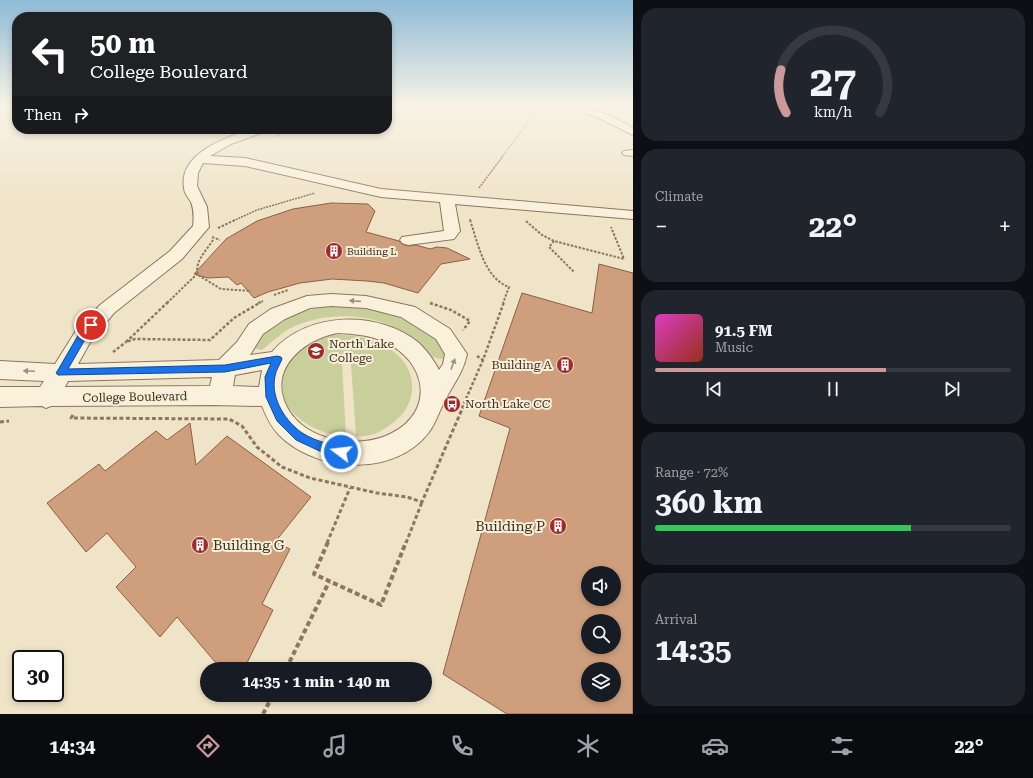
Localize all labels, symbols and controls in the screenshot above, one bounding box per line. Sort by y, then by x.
text: 50 m [90,27,155,60]
icon: left [24,28,76,80]
text: 27 [810,56,856,105]
text: College Boulevard [90,61,247,82]
text: km/h [814,103,852,119]
icon: right [70,104,92,126]
text: Then [24,106,62,124]
text: Climate [655,189,703,204]
text: 22° [809,209,857,244]
text: − [655,214,667,239]
text: + [999,214,1011,239]
building icon: Building L [324,241,344,261]
place label: Building L [347,246,397,257]
one-way arrow [348,298,361,304]
pin [74,308,108,342]
icon: arrive [80,314,102,336]
text: 91.5 FM [715,322,772,340]
place label: North Lake College [329,337,395,365]
text: Music [715,340,753,355]
school or university icon: North Lake College [306,341,326,361]
building icon: Building A [555,355,575,375]
one-way arrow [450,358,456,370]
place label: Building A [492,358,553,372]
one-way arrow [23,368,35,375]
icon: previous [703,378,725,400]
icon: pause [822,378,844,400]
icon: next [941,378,963,400]
street label: College Boulevard [82,389,188,405]
bus stop icon: North Lake CC [442,394,462,414]
place label: North Lake CC [465,397,551,411]
position arrow [320,431,362,473]
text: Range · 72% [655,465,728,480]
text: 360 km [655,485,763,520]
building icon: Building P [548,516,568,536]
place label: Building P [475,518,545,534]
building icon: Building G [190,535,210,555]
place label: Building G [213,537,285,553]
map controls [581,566,621,702]
button: sound [581,566,621,606]
text: Arrival [655,612,697,627]
button: search [581,614,621,654]
text: 14:35 [655,632,732,667]
speed limit sign: 30 [12,650,64,702]
button: layers [581,662,621,702]
text: 14:35 · 1 min · 140 m [242,673,390,691]
icon: directions [194,732,222,760]
icon: music [321,732,349,760]
icon: phone [448,732,476,760]
icon: climate [574,732,602,760]
icon: car [701,732,729,760]
icon: filters [828,732,856,760]
text: 14:34 [49,736,95,757]
text: 22° [954,736,984,757]

